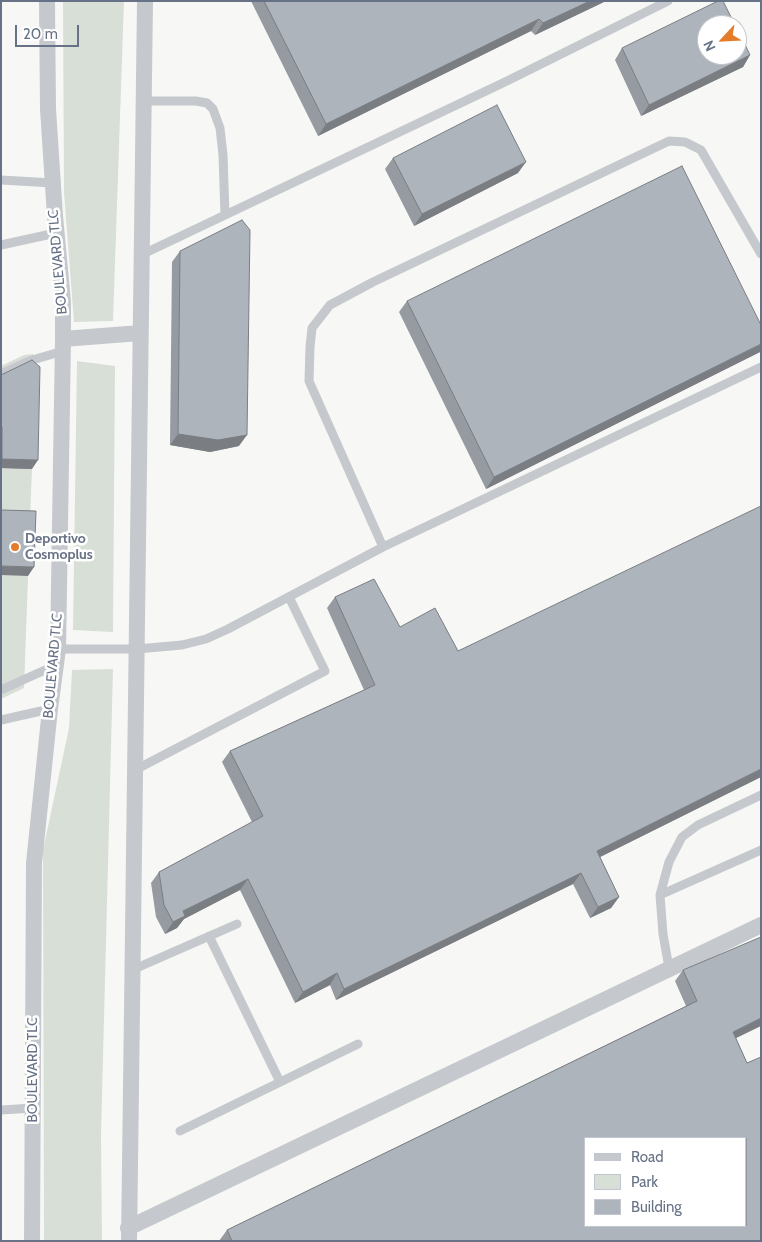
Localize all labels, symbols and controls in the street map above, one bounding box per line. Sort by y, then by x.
scale bar [18,15,81,47]
north arrow [697,15,747,65]
text: 20 m [23,25,58,43]
text: N [699,38,720,54]
street label: BOULEVARD TLC [45,209,71,315]
place label: Deportivo Cosmoplus [25,531,93,564]
marker: Deportivo Cosmoplus [9,541,21,553]
street label: BOULEVARD TLC [40,613,66,719]
street label: BOULEVARD TLC [25,1017,41,1123]
legend [584,1137,747,1227]
text: Road [631,1148,664,1166]
text: Park [631,1173,658,1191]
text: Building [631,1198,682,1216]

